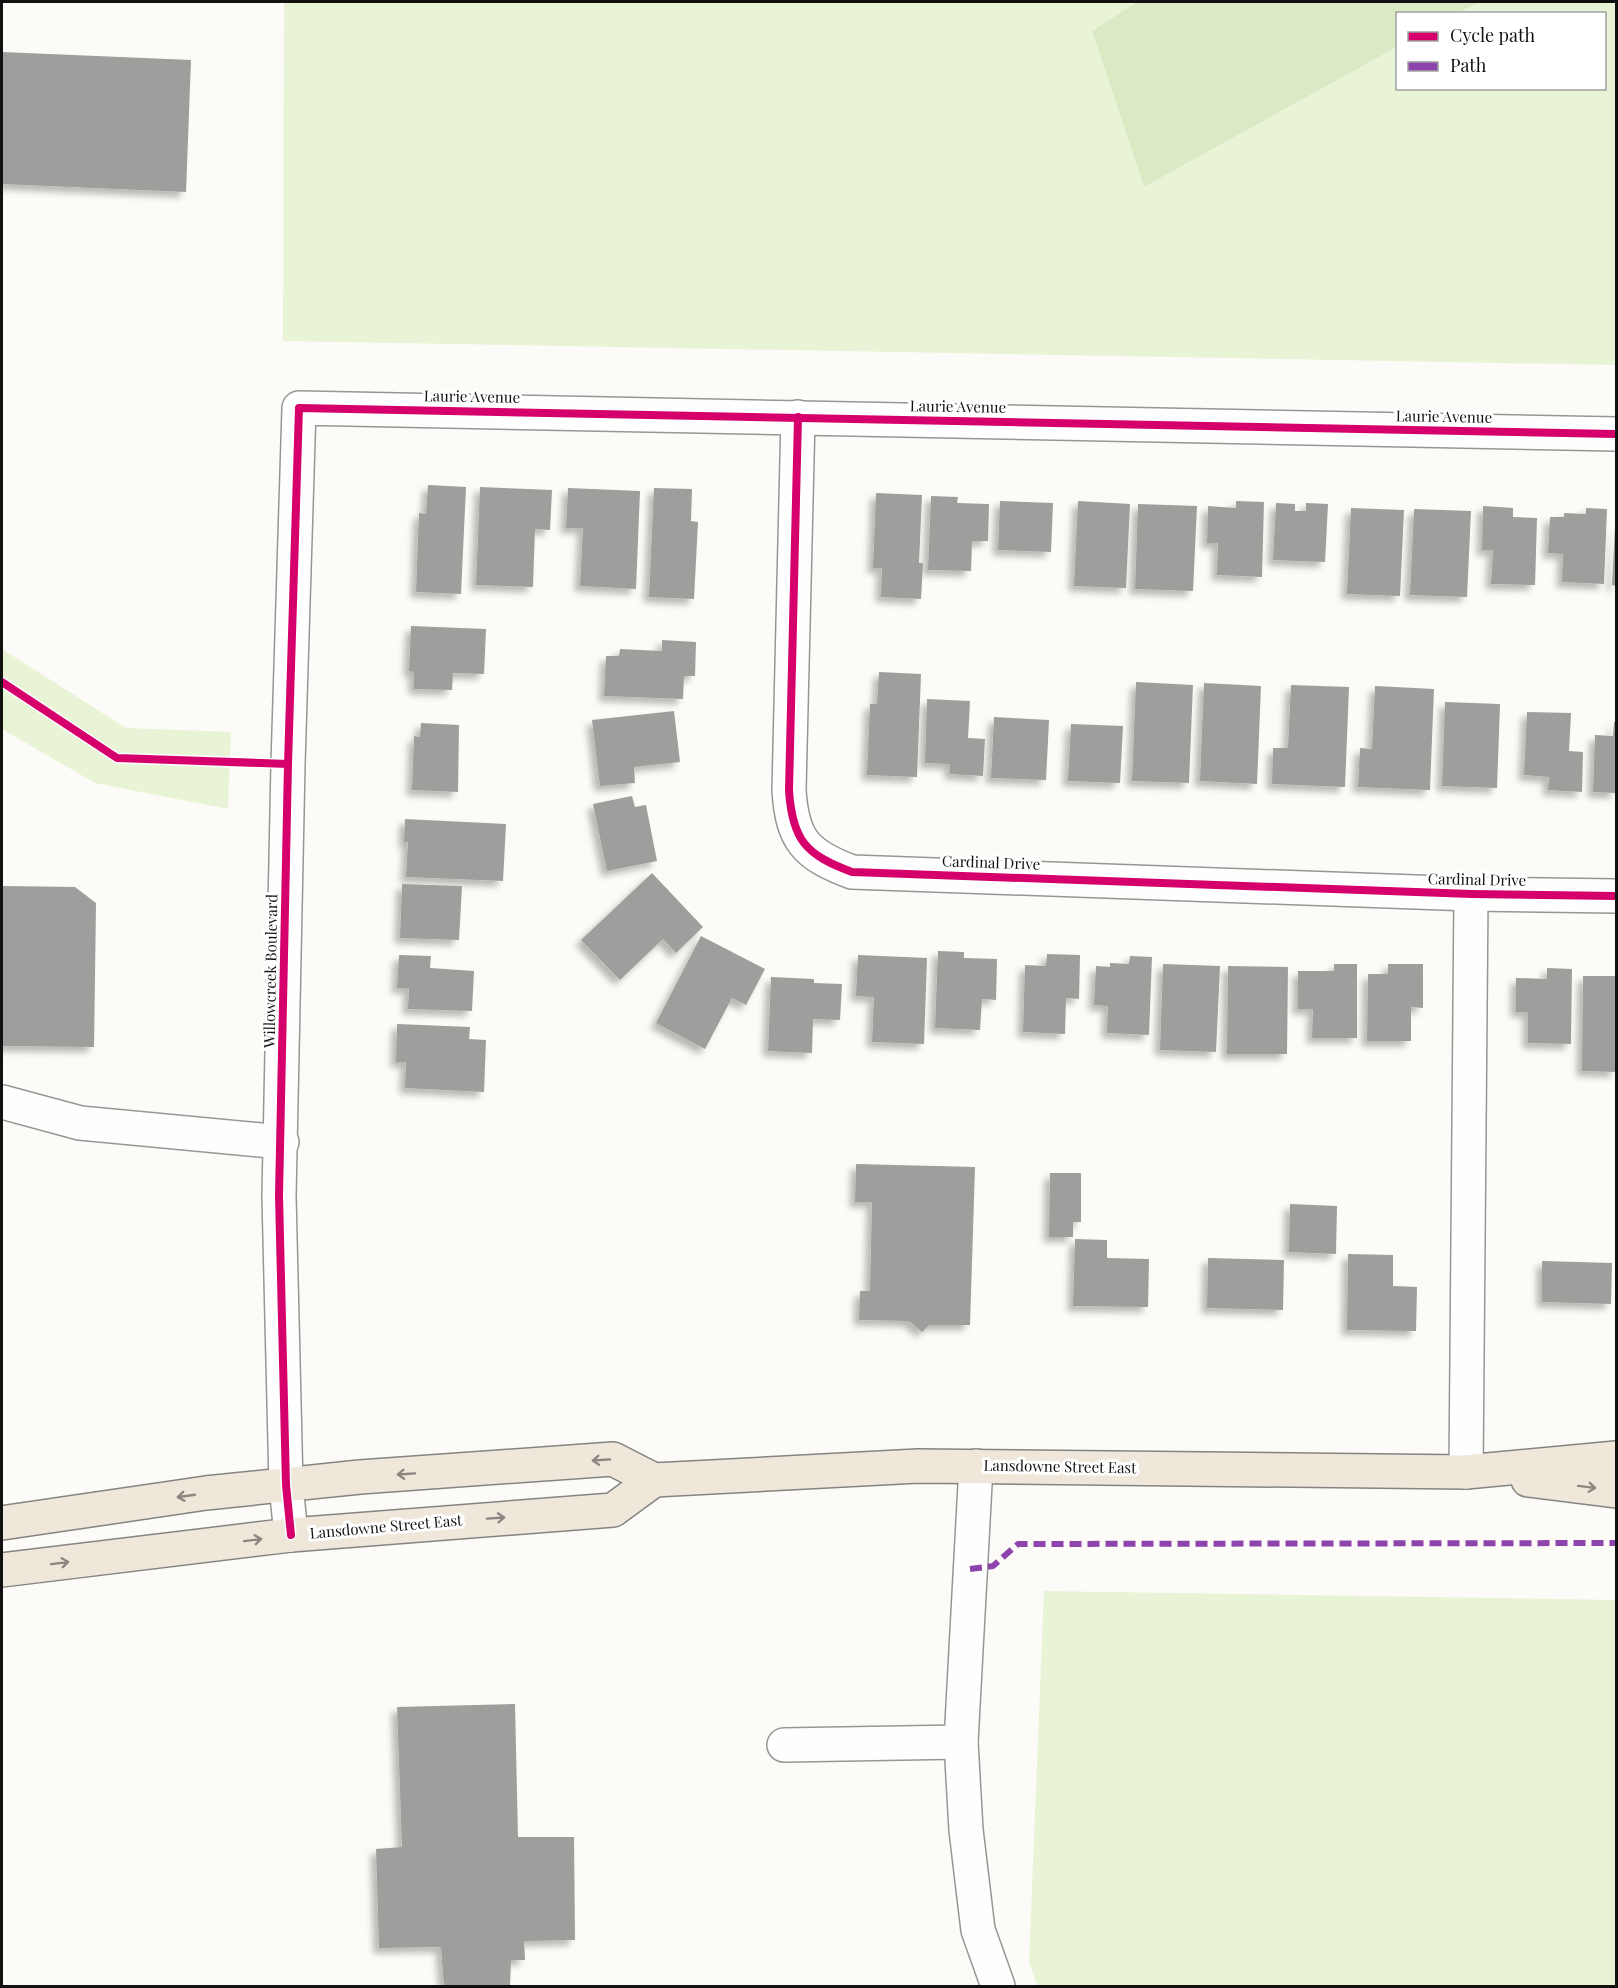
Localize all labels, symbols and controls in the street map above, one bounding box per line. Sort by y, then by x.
legend [1396,12,1606,90]
text: Cycle path [1450,23,1535,47]
text: Path [1450,53,1487,77]
street label: Laurie Avenue [424,385,520,407]
street label: Laurie Avenue [910,395,1006,417]
street label: Laurie Avenue [1396,405,1492,427]
street label: Cardinal Drive [941,850,1041,874]
street label: Cardinal Drive [1428,868,1526,890]
street label: Willowcreek Boulevard [259,894,281,1049]
one-way arrow [591,1455,611,1466]
street label: Lansdowne Street East [983,1455,1137,1477]
one-way arrow [397,1469,417,1480]
one-way arrow [1576,1482,1596,1493]
one-way arrow [177,1491,196,1502]
street label: Lansdowne Street East [309,1509,464,1543]
one-way arrow [485,1513,505,1524]
one-way arrow [243,1534,263,1545]
one-way arrow [49,1557,69,1568]

